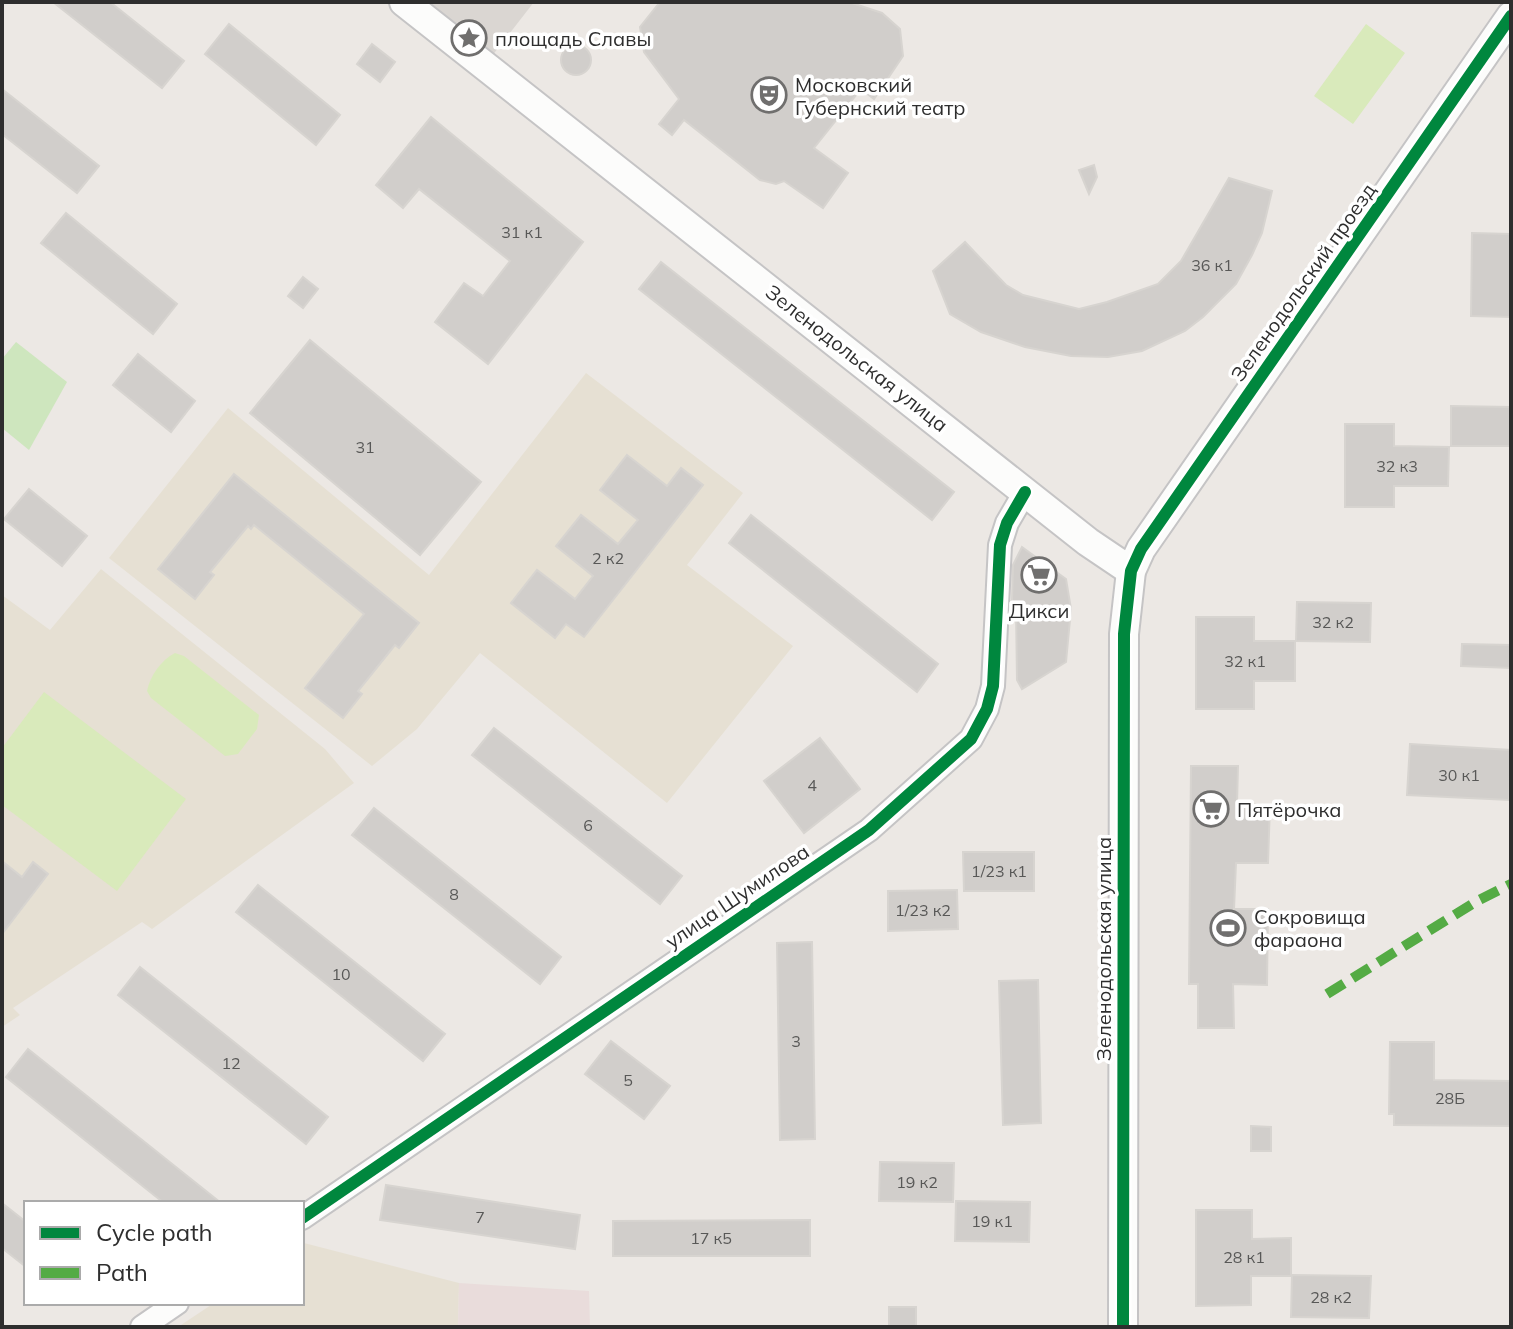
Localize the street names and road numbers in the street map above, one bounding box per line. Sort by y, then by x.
street label: Зеленодольский проезд [1225,178,1381,386]
street label: Зеленодольская улица [761,279,953,437]
street label: Зеленодольская улица [1091,837,1116,1061]
street label: улица Шумилова [660,839,814,953]

